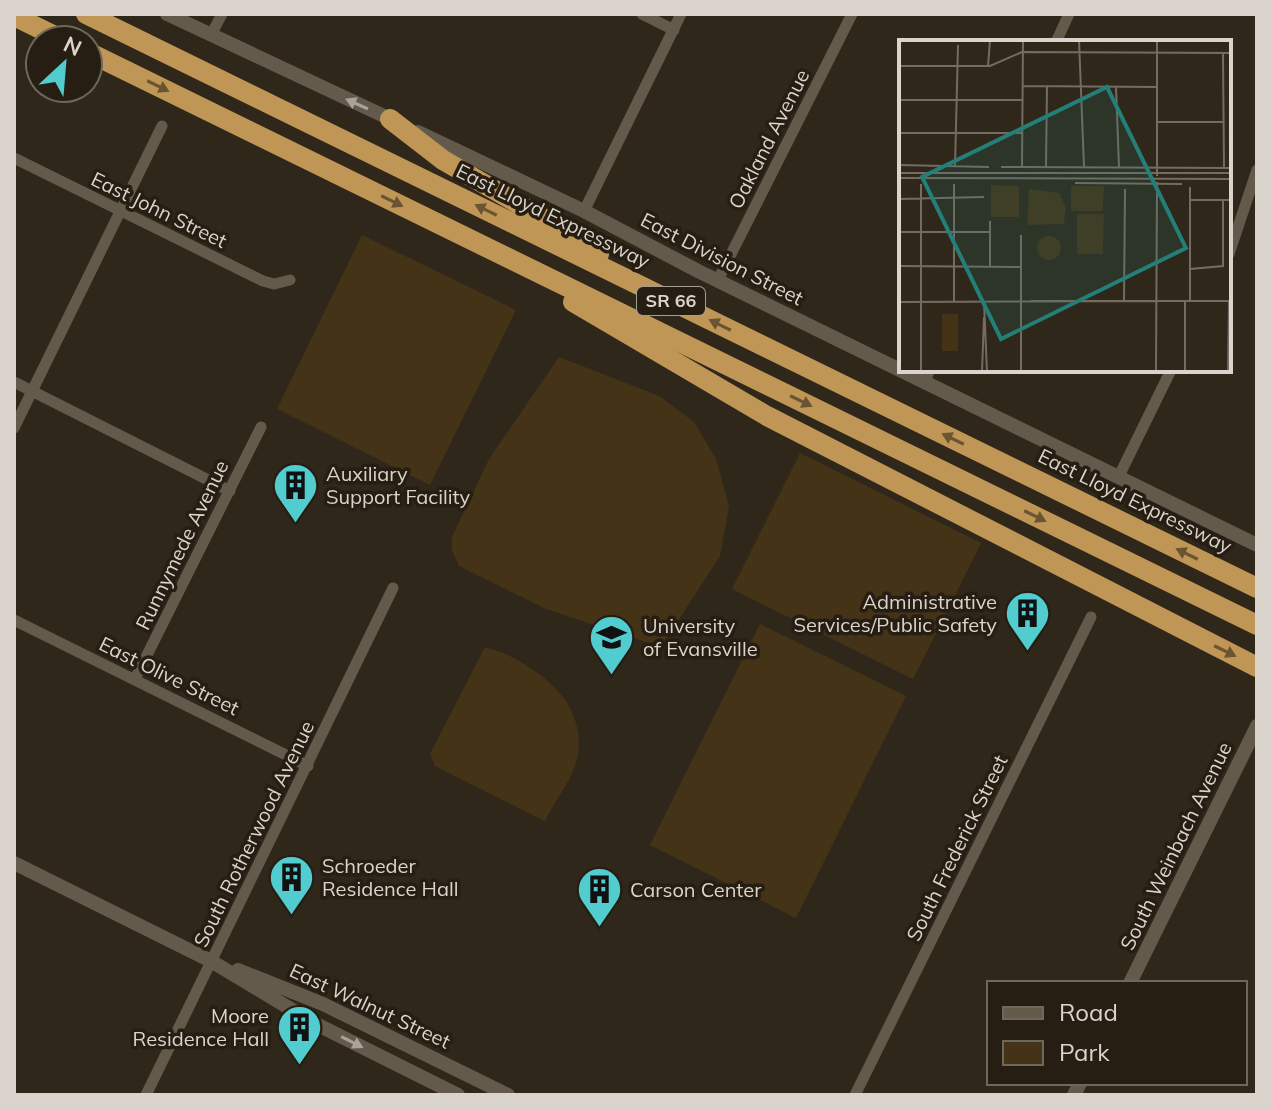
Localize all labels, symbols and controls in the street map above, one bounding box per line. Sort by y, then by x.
north arrow [24,24,104,104]
text: N [59,30,86,62]
inset map [899,40,1231,372]
street label: Oakland Avenue [723,65,814,213]
one-way arrow [146,79,170,93]
one-way arrow [346,97,369,111]
street label: East Lloyd Expressway [452,158,654,273]
street label: East John Street [87,166,231,253]
one-way arrow [380,194,403,207]
one-way arrow [475,204,498,217]
street label: East Division Street [637,207,808,310]
road number: SR 66 [637,287,705,315]
one-way arrow [708,318,732,332]
one-way arrow [790,394,813,408]
one-way arrow [942,432,965,446]
street label: East Lloyd Expressway [1034,443,1236,558]
street label: Runnymede Avenue [130,456,233,634]
place label: Auxiliary Support Facility [326,461,471,509]
building icon: Auxiliary Support Facility [271,462,319,525]
one-way arrow [1023,509,1046,522]
one-way arrow [1175,547,1198,560]
place label: Administrative Services/Public Safety [794,589,997,637]
building icon: Administrative Services/Public Safety [1004,589,1052,652]
school or university icon: University of Evansville [588,613,636,676]
place label: University of Evansville [643,613,758,661]
street label: East Olive Street [95,631,243,720]
one-way arrow [1213,644,1236,658]
street label: South Rotherwood Avenue [188,717,319,951]
street label: South Weinbach Avenue [1114,738,1237,954]
street label: South Frederick Street [901,751,1013,945]
building icon: Schroeder Residence Hall [267,853,315,916]
place label: Schroeder Residence Hall [322,853,458,901]
building icon: Carson Center [575,866,623,929]
place label: Carson Center [630,877,762,902]
street label: East Walnut Street [286,957,454,1054]
legend [987,981,1247,1085]
text: Road [1059,997,1118,1027]
place label: Moore Residence Hall [133,1003,269,1051]
building icon: Moore Residence Hall [276,1004,324,1067]
one-way arrow [340,1035,363,1048]
text: Park [1059,1037,1110,1067]

